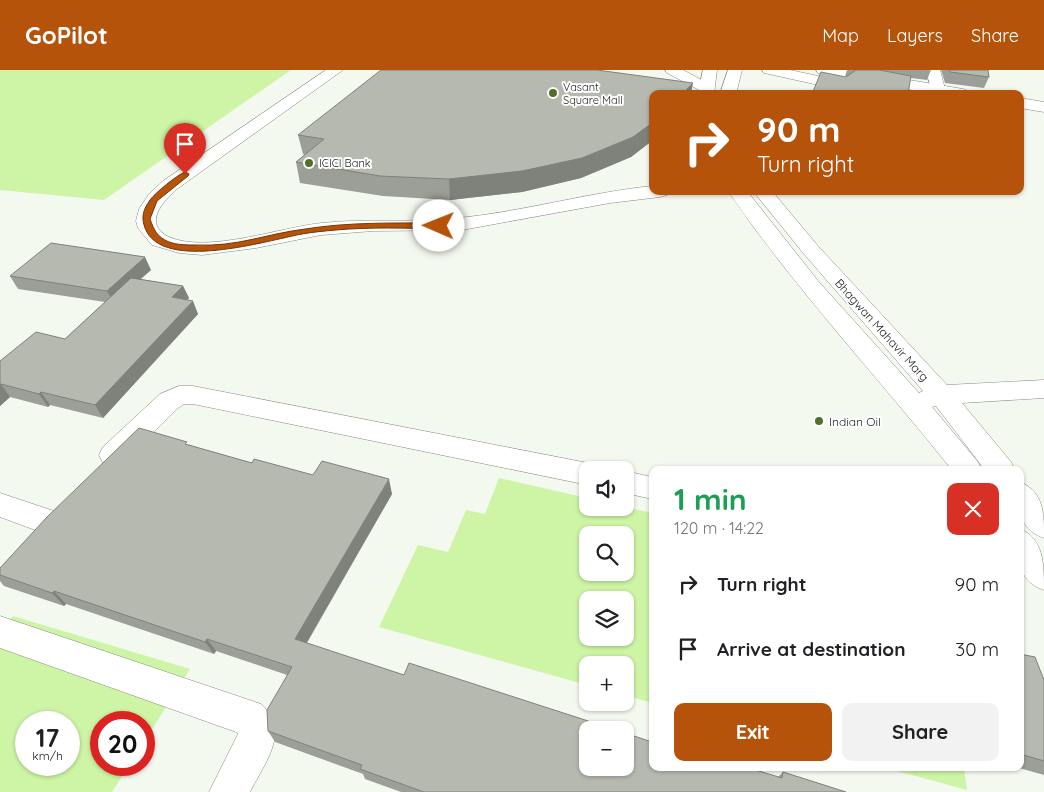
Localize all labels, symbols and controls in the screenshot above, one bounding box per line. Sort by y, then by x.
text: GoPilot [25,20,108,50]
text: Map [822,24,859,47]
text: Layers [887,24,943,47]
text: Share [971,24,1019,47]
place label: Vasant Square Mall [563,80,623,107]
marker: Vasant Square Mall [547,87,559,99]
text: 90 m [757,107,840,151]
icon: right [674,110,739,175]
pin [164,123,206,174]
icon: arrive [171,130,199,158]
text: Turn right [757,150,854,178]
place label: ICICI Bank [319,156,371,170]
marker: ICICI Bank [303,157,315,169]
position arrow [412,199,464,251]
street label: Bhagwan Mahavir Marg [832,276,932,384]
place label: Indian Oil [829,414,881,429]
marker: Indian Oil [813,415,825,427]
map controls [579,461,634,776]
button: sound [579,461,634,516]
text: 1 min [674,480,747,518]
button: close [947,483,999,535]
text: 120 m · 14:22 [674,518,764,538]
button: search [579,526,634,581]
icon: right [674,570,702,598]
text: Turn right [717,572,806,596]
text: 90 m [955,572,999,596]
button: layers [579,591,634,646]
icon: arrive [674,635,702,663]
text: Arrive at destination [717,637,906,661]
text: 30 m [955,637,999,661]
button: + [579,656,634,711]
button: Exit [674,703,832,761]
button: Share [842,703,999,761]
speed limit sign: 20 [90,711,155,776]
button: − [579,721,634,776]
text: 17 [36,722,59,753]
text: km/h [32,748,63,763]

